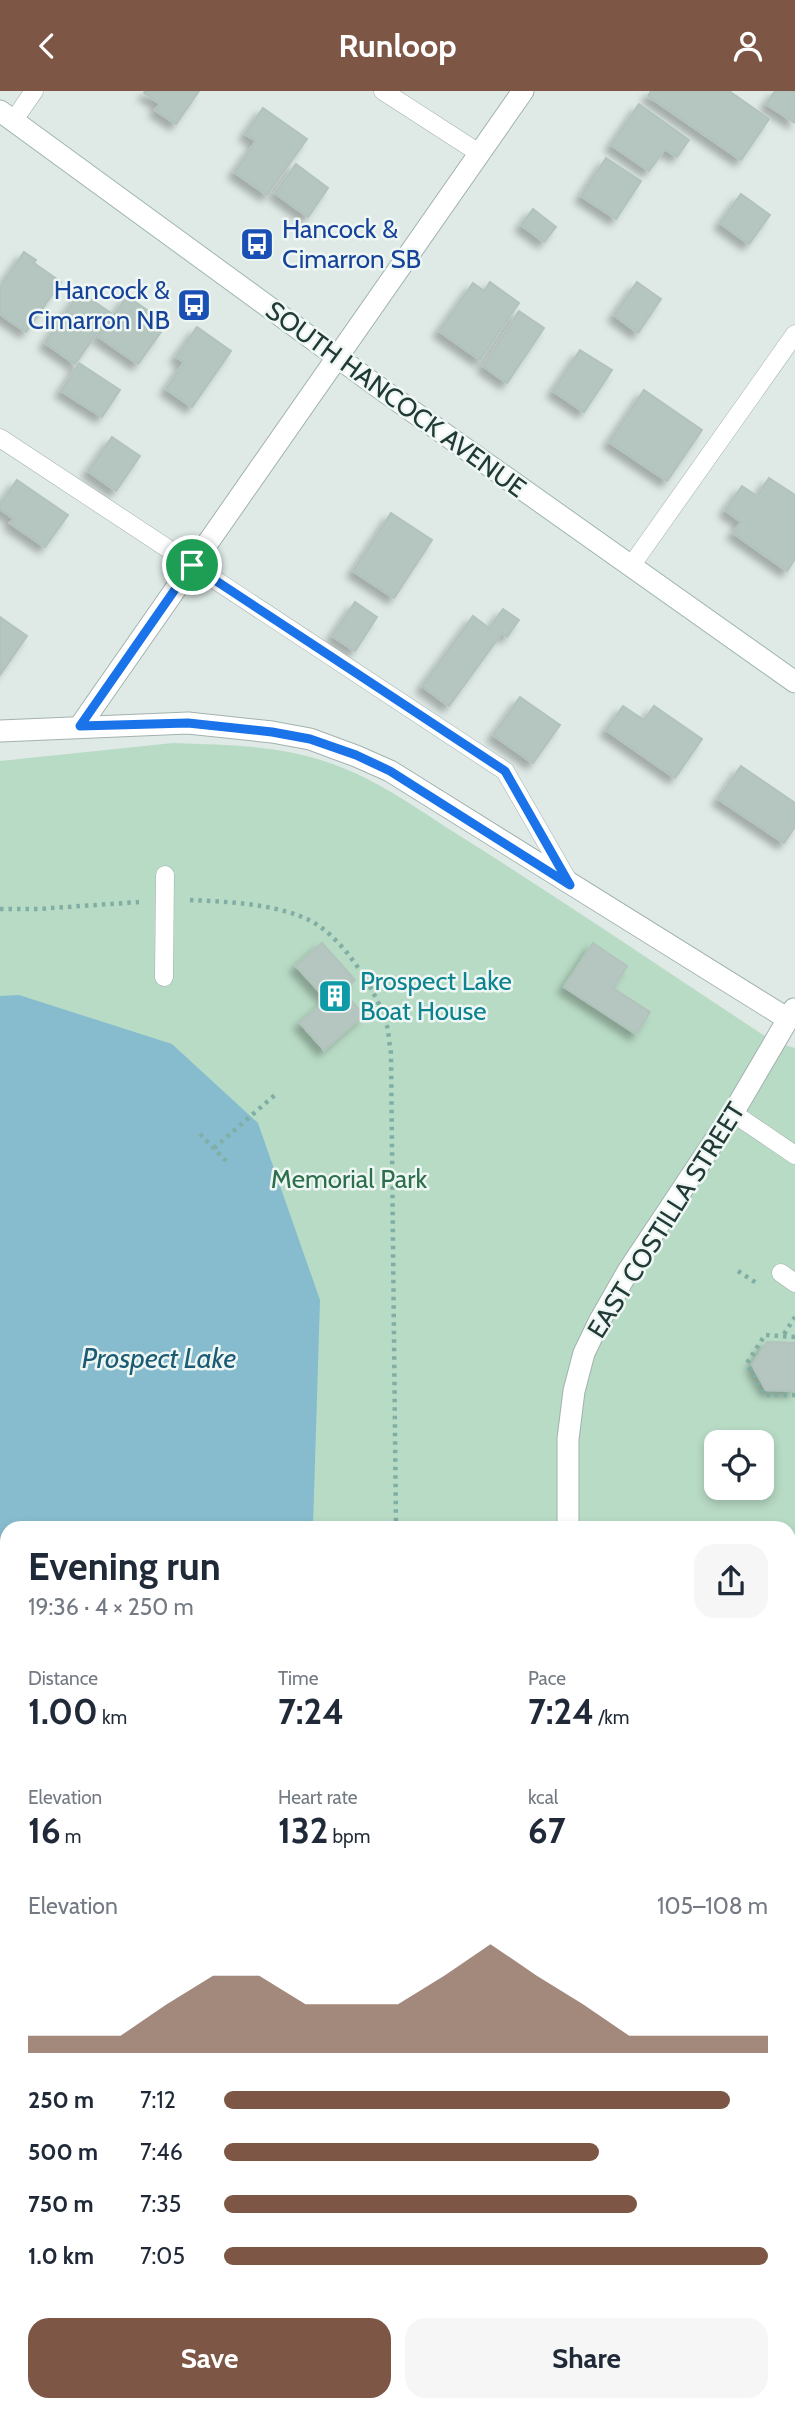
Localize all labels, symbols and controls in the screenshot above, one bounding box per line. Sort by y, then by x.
text: Runloop [339,26,456,65]
icon: back [28,27,66,65]
icon: person [729,27,767,65]
place label: Hancock & Cimarron SB [282,213,421,275]
bus stop icon: Hancock & Cimarron SB [238,225,276,263]
place label: Hancock & Cimarron NB [28,274,170,336]
bus stop icon: Hancock & Cimarron NB [175,286,213,324]
street label: SOUTH HANCOCK AVENUE [260,294,532,504]
pin [162,535,222,595]
icon: arrive [173,546,211,584]
place label: Prospect Lake Boat House [360,965,512,1027]
building icon: Prospect Lake Boat House [316,977,354,1015]
street label: EAST COSTILLA STREET [580,1096,752,1344]
park label: Memorial Park [271,1163,427,1195]
water label: Prospect Lake [82,1341,236,1375]
map controls [704,1430,774,1500]
button: locate [704,1430,774,1500]
text: Evening run [28,1543,221,1590]
button: share [694,1544,768,1618]
text: 19:36 · 4 × 250 m [28,1593,194,1621]
text: Distance [28,1667,98,1690]
text: Time [278,1667,318,1690]
text: Pace [528,1667,566,1690]
text: 1.00 [28,1690,98,1733]
text: 7:24 [278,1690,344,1733]
text: 7:24 [528,1690,594,1733]
text: km [98,1706,127,1729]
text: /km [594,1706,629,1729]
text: Elevation [28,1786,102,1809]
text: Heart rate [278,1786,358,1809]
text: kcal [528,1786,558,1809]
text: 16 [28,1809,61,1852]
text: 132 [278,1809,328,1852]
text: 67 [528,1809,566,1852]
text: m [61,1825,82,1848]
text: bpm [328,1825,370,1848]
text: Elevation [28,1892,118,1920]
text: 105–108 m [657,1892,768,1920]
text: 250 m [28,2086,94,2114]
text: 7:12 [140,2086,176,2114]
text: 500 m [28,2138,98,2166]
text: 7:46 [140,2138,183,2166]
text: 750 m [28,2190,93,2218]
text: 7:35 [140,2190,181,2218]
text: 1.0 km [28,2242,94,2270]
text: 7:05 [140,2242,185,2270]
button: Save [28,2318,391,2398]
button: Share [405,2318,768,2398]

